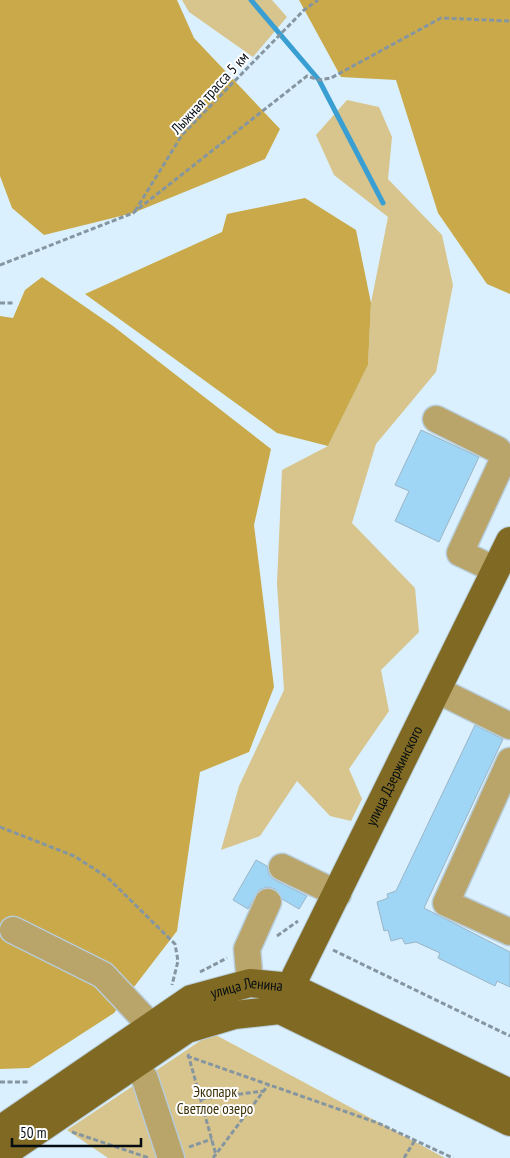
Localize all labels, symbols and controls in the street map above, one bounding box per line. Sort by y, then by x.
street label: Лыжная трасса 5 км [166,48,253,139]
street label: улица Дзержинского [361,723,427,829]
street label: улица Ленина [208,973,284,1002]
park label: Экопарк Светлое озеро [177,1082,253,1118]
scale bar [12,1116,141,1148]
text: 50 m [20,1123,46,1142]

